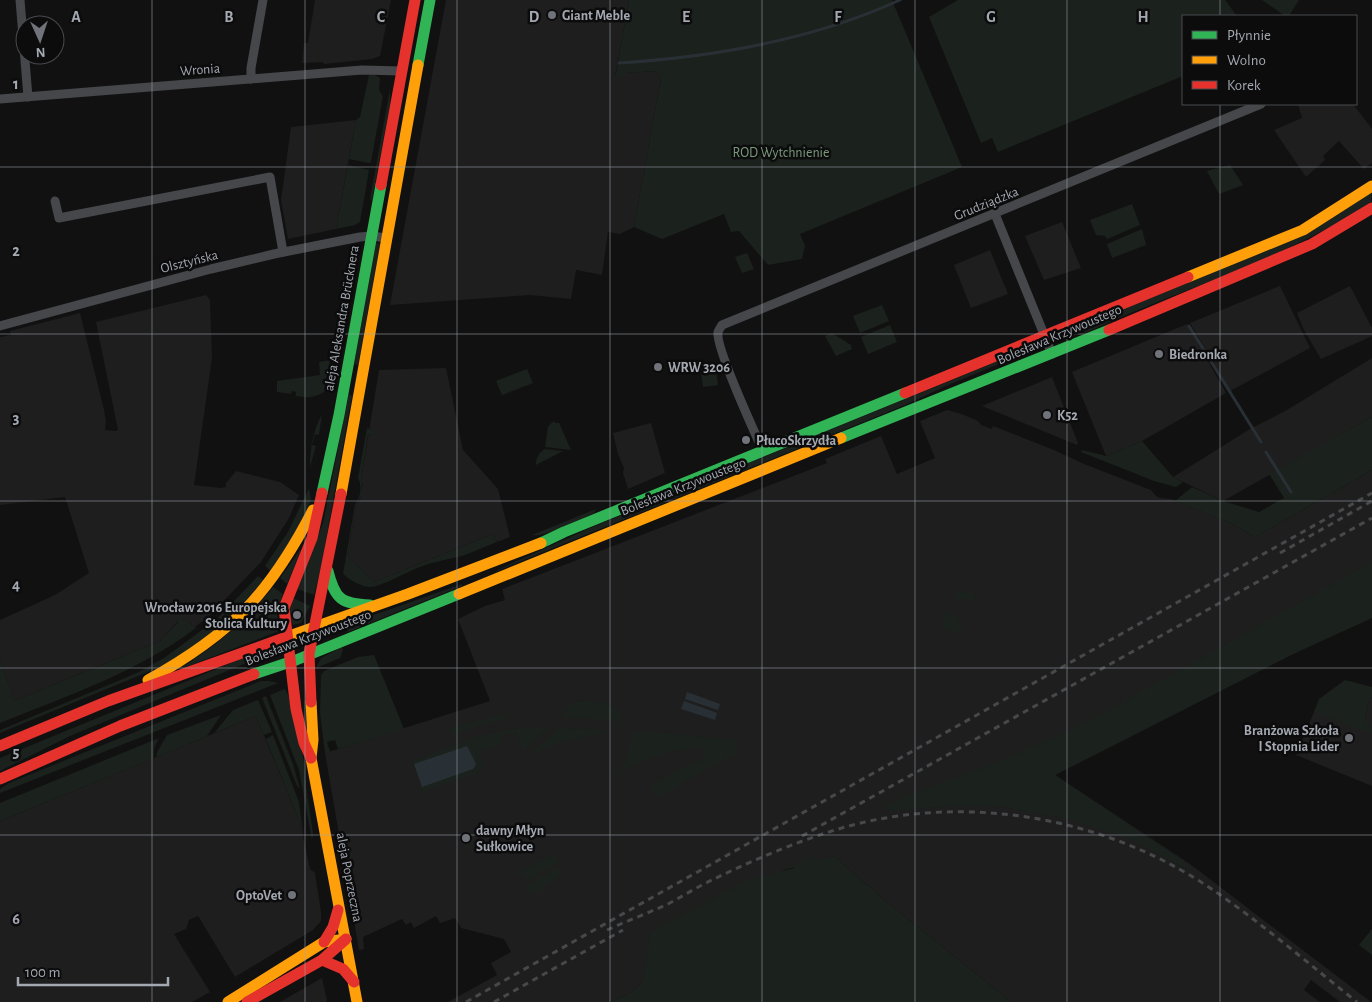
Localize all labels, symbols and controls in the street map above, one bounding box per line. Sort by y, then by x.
text: A [71,9,81,25]
text: B [224,9,234,25]
text: C [377,9,386,25]
text: D [529,9,540,25]
marker: Giant Meble [546,9,558,21]
place label: Giant Meble [562,9,630,23]
text: E [682,9,690,25]
text: F [834,9,842,25]
text: G [986,9,996,25]
text: H [1137,9,1149,25]
north arrow [15,15,65,65]
legend [1182,15,1357,105]
text: Płynnie [1227,28,1271,43]
text: N [35,45,46,59]
text: Wolno [1227,53,1266,68]
street label: Wronia [180,62,221,78]
text: 1 [13,76,19,92]
text: Korek [1227,78,1261,93]
park label: ROD Wytchnienie [733,146,829,160]
street label: Grudziądzka [952,184,1021,223]
text: 2 [12,243,20,259]
street label: aleja Aleksandra Brücknera [322,244,362,392]
street label: Olsztyńska [159,248,220,276]
street label: Bolesława Krzywoustego [995,302,1124,367]
marker: Biedronka [1153,348,1165,360]
place label: Biedronka [1169,348,1228,362]
marker: WRW 3206 [652,361,664,373]
place label: WRW 3206 [668,361,730,375]
marker: K52 [1041,409,1053,421]
place label: K52 [1057,409,1078,423]
text: 3 [13,410,20,426]
marker: PłucoSkrzydła [740,434,752,446]
place label: PłucoSkrzydła [756,434,836,448]
street label: Bolesława Krzywoustego [619,455,748,518]
text: 4 [12,577,20,593]
place label: Wrocław 2016 Europejska Stolica Kultury [145,601,288,631]
street label: Bolesława Krzywoustego [243,607,373,668]
marker: Wrocław 2016 Europejska Stolica Kultury [291,609,303,621]
place label: Branżowa Szkoła I Stopnia Lider [1244,724,1339,754]
marker: Branżowa Szkoła I Stopnia Lider [1343,732,1355,744]
text: 5 [13,744,20,760]
place label: dawny Młyn Sułkowice [476,824,544,854]
street label: aleja Poprzeczna [333,831,365,924]
marker: dawny Młyn Sułkowice [460,832,472,844]
place label: OptoVet [236,889,282,903]
marker: OptoVet [286,889,298,901]
text: 6 [12,911,20,927]
scale bar [18,954,168,986]
text: 100 m [25,965,60,980]

